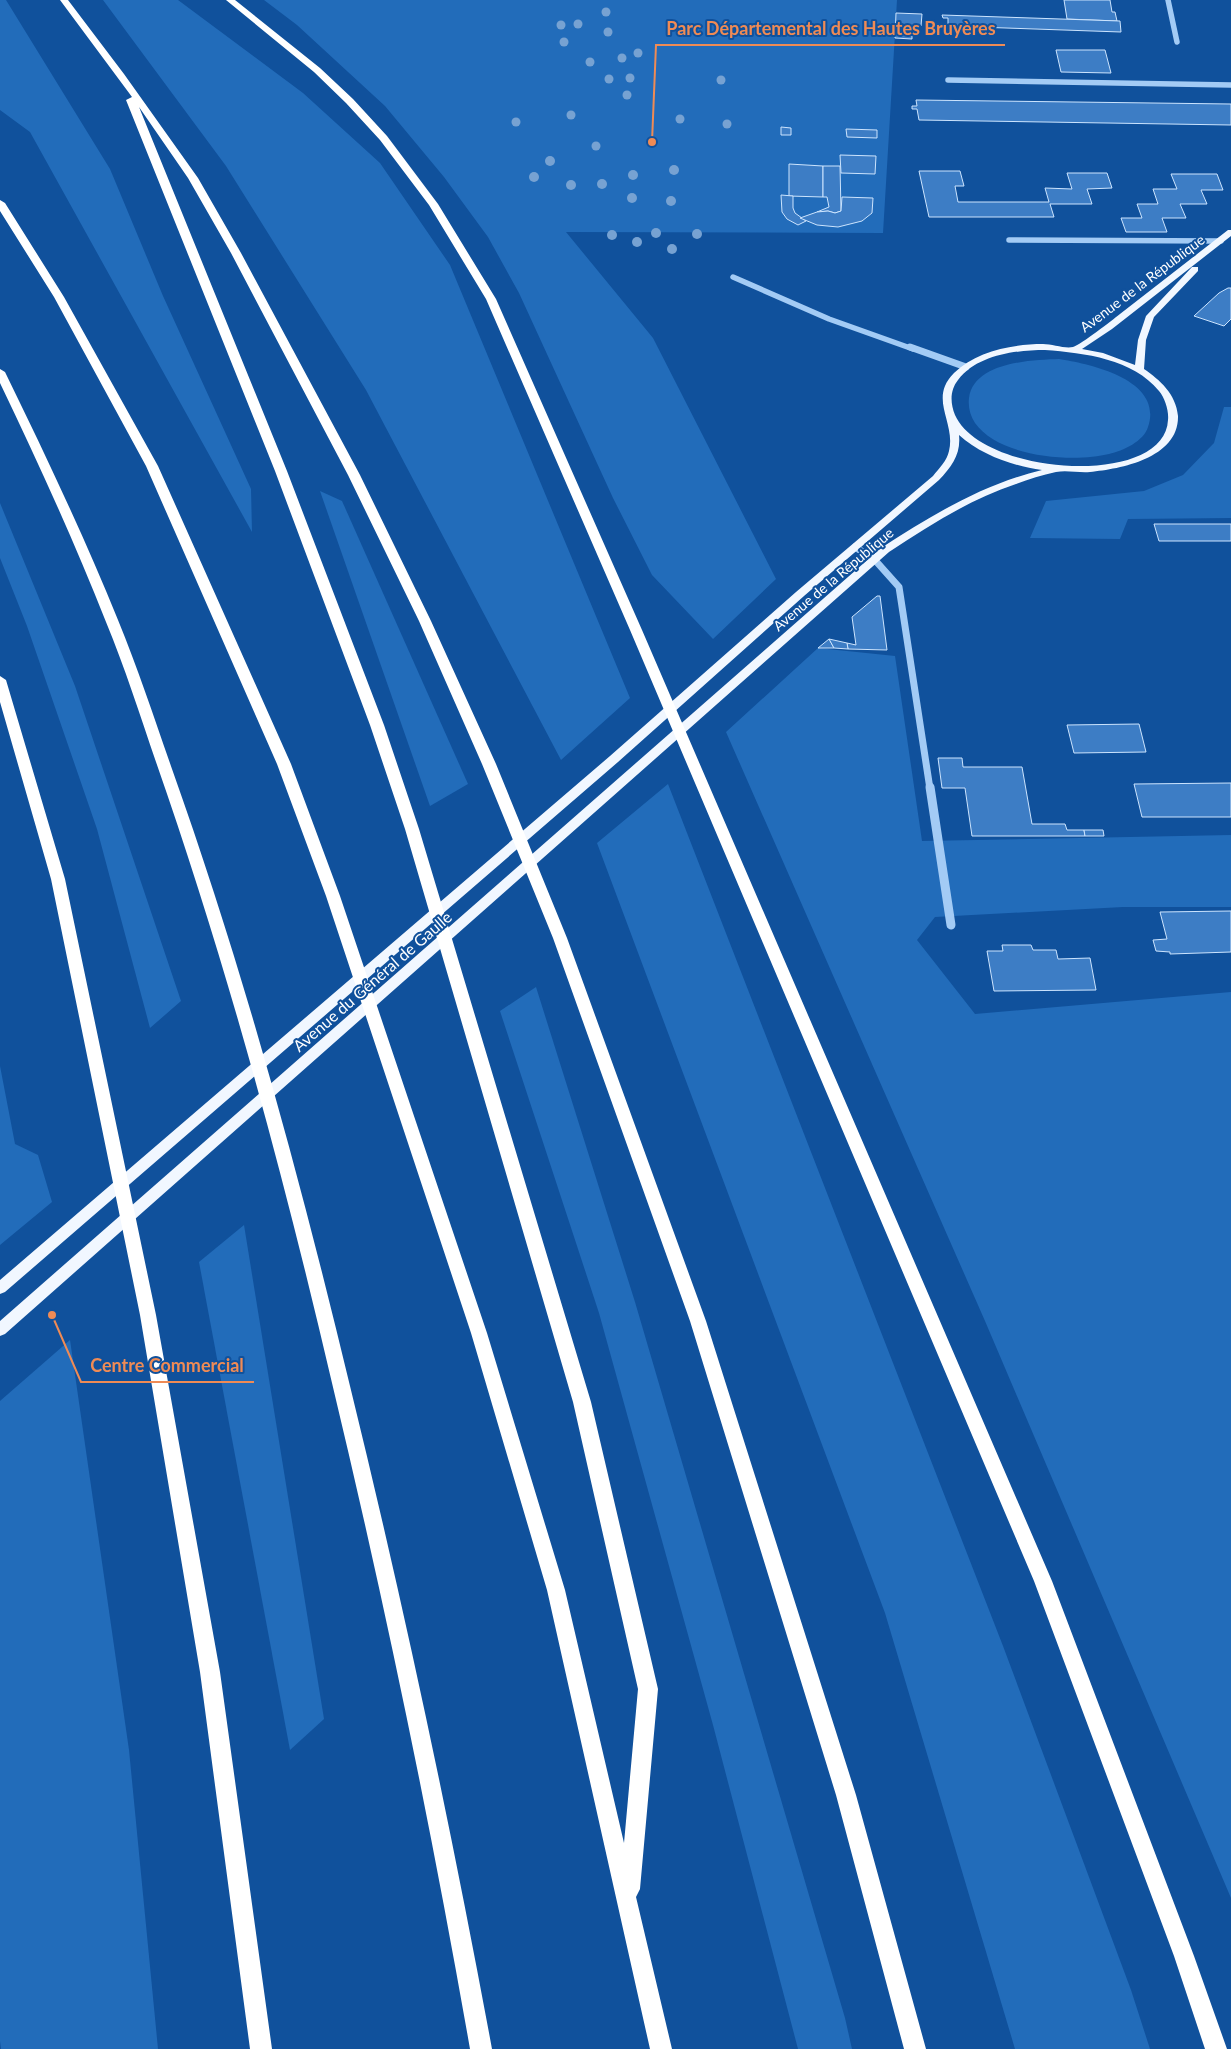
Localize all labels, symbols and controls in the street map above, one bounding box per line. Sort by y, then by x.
callout: Parc Départemental des Hautes Bruyères [656,12,1005,45]
text: Parc Départemental des Hautes Bruyères [666,17,996,39]
street label: Avenue de la République [1076,231,1208,335]
street label: Avenue de la République [770,524,896,634]
street label: Avenue du Général de Gaulle [289,907,455,1055]
callout: Centre Commercial [81,1349,254,1382]
text: Centre Commercial [90,1354,244,1376]

